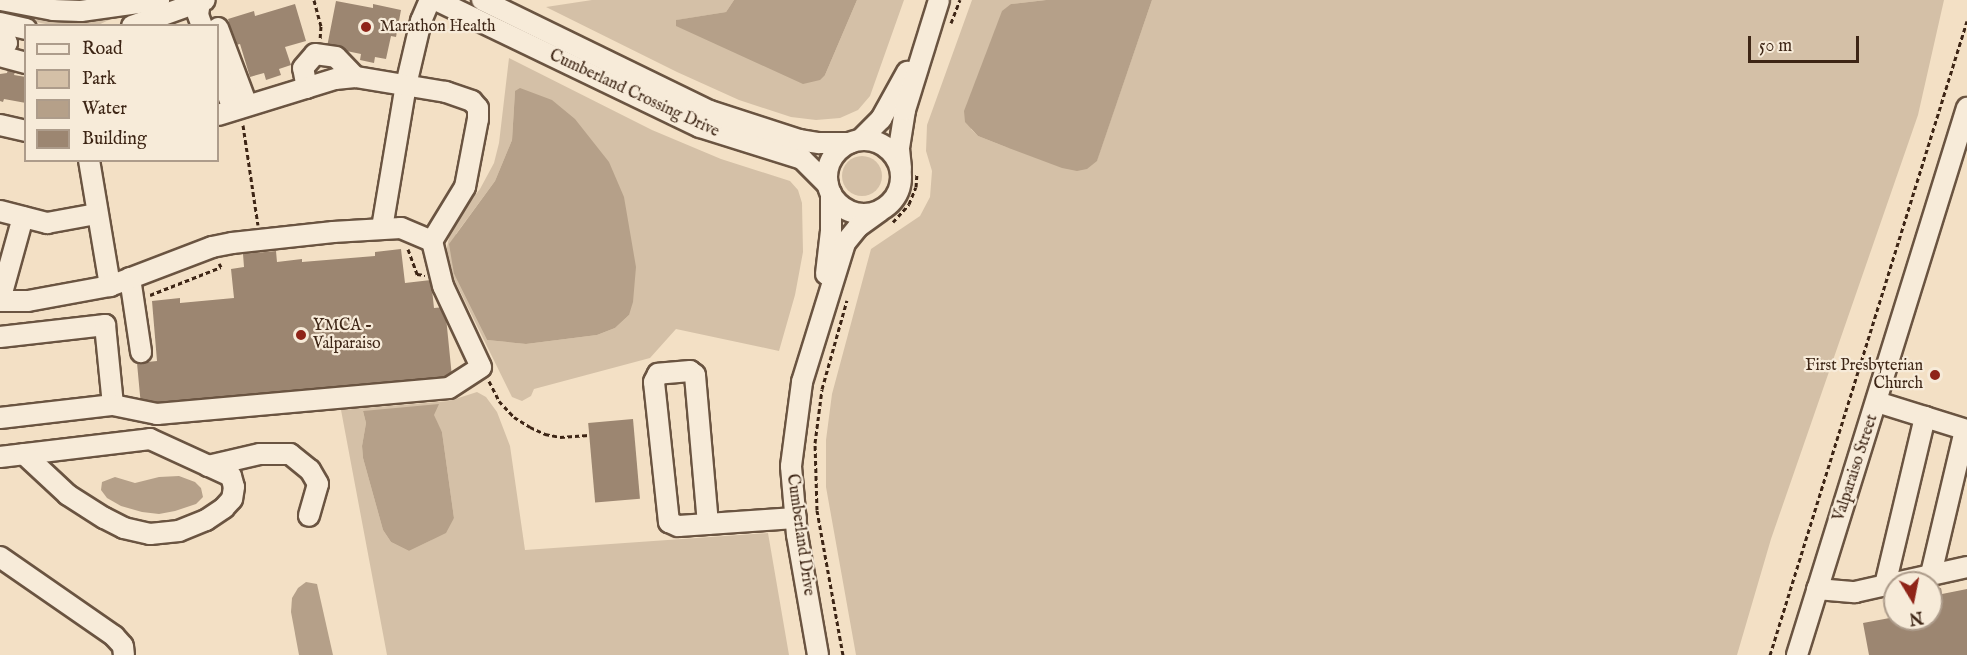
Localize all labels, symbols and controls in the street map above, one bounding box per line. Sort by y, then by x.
place label: Marathon Health [380,17,495,37]
marker: Marathon Health [357,18,375,36]
legend [24,24,219,162]
scale bar [1751,24,1862,62]
text: 50 m [1759,35,1792,58]
text: Road [82,38,123,61]
street label: Cumberland Crossing Drive [546,46,722,142]
text: Park [82,68,116,91]
text: Water [82,98,127,121]
text: Building [82,128,147,151]
place label: YMCA - Valparaiso [313,316,381,354]
marker: YMCA - Valparaiso [294,328,308,342]
place label: First Presbyterian Church [1805,356,1923,394]
marker: First Presbyterian Church [1928,368,1942,382]
street label: Valparaiso Street [1830,412,1882,524]
street label: Cumberland Drive [782,473,818,597]
north arrow [1883,571,1943,631]
text: N [1907,606,1924,628]

